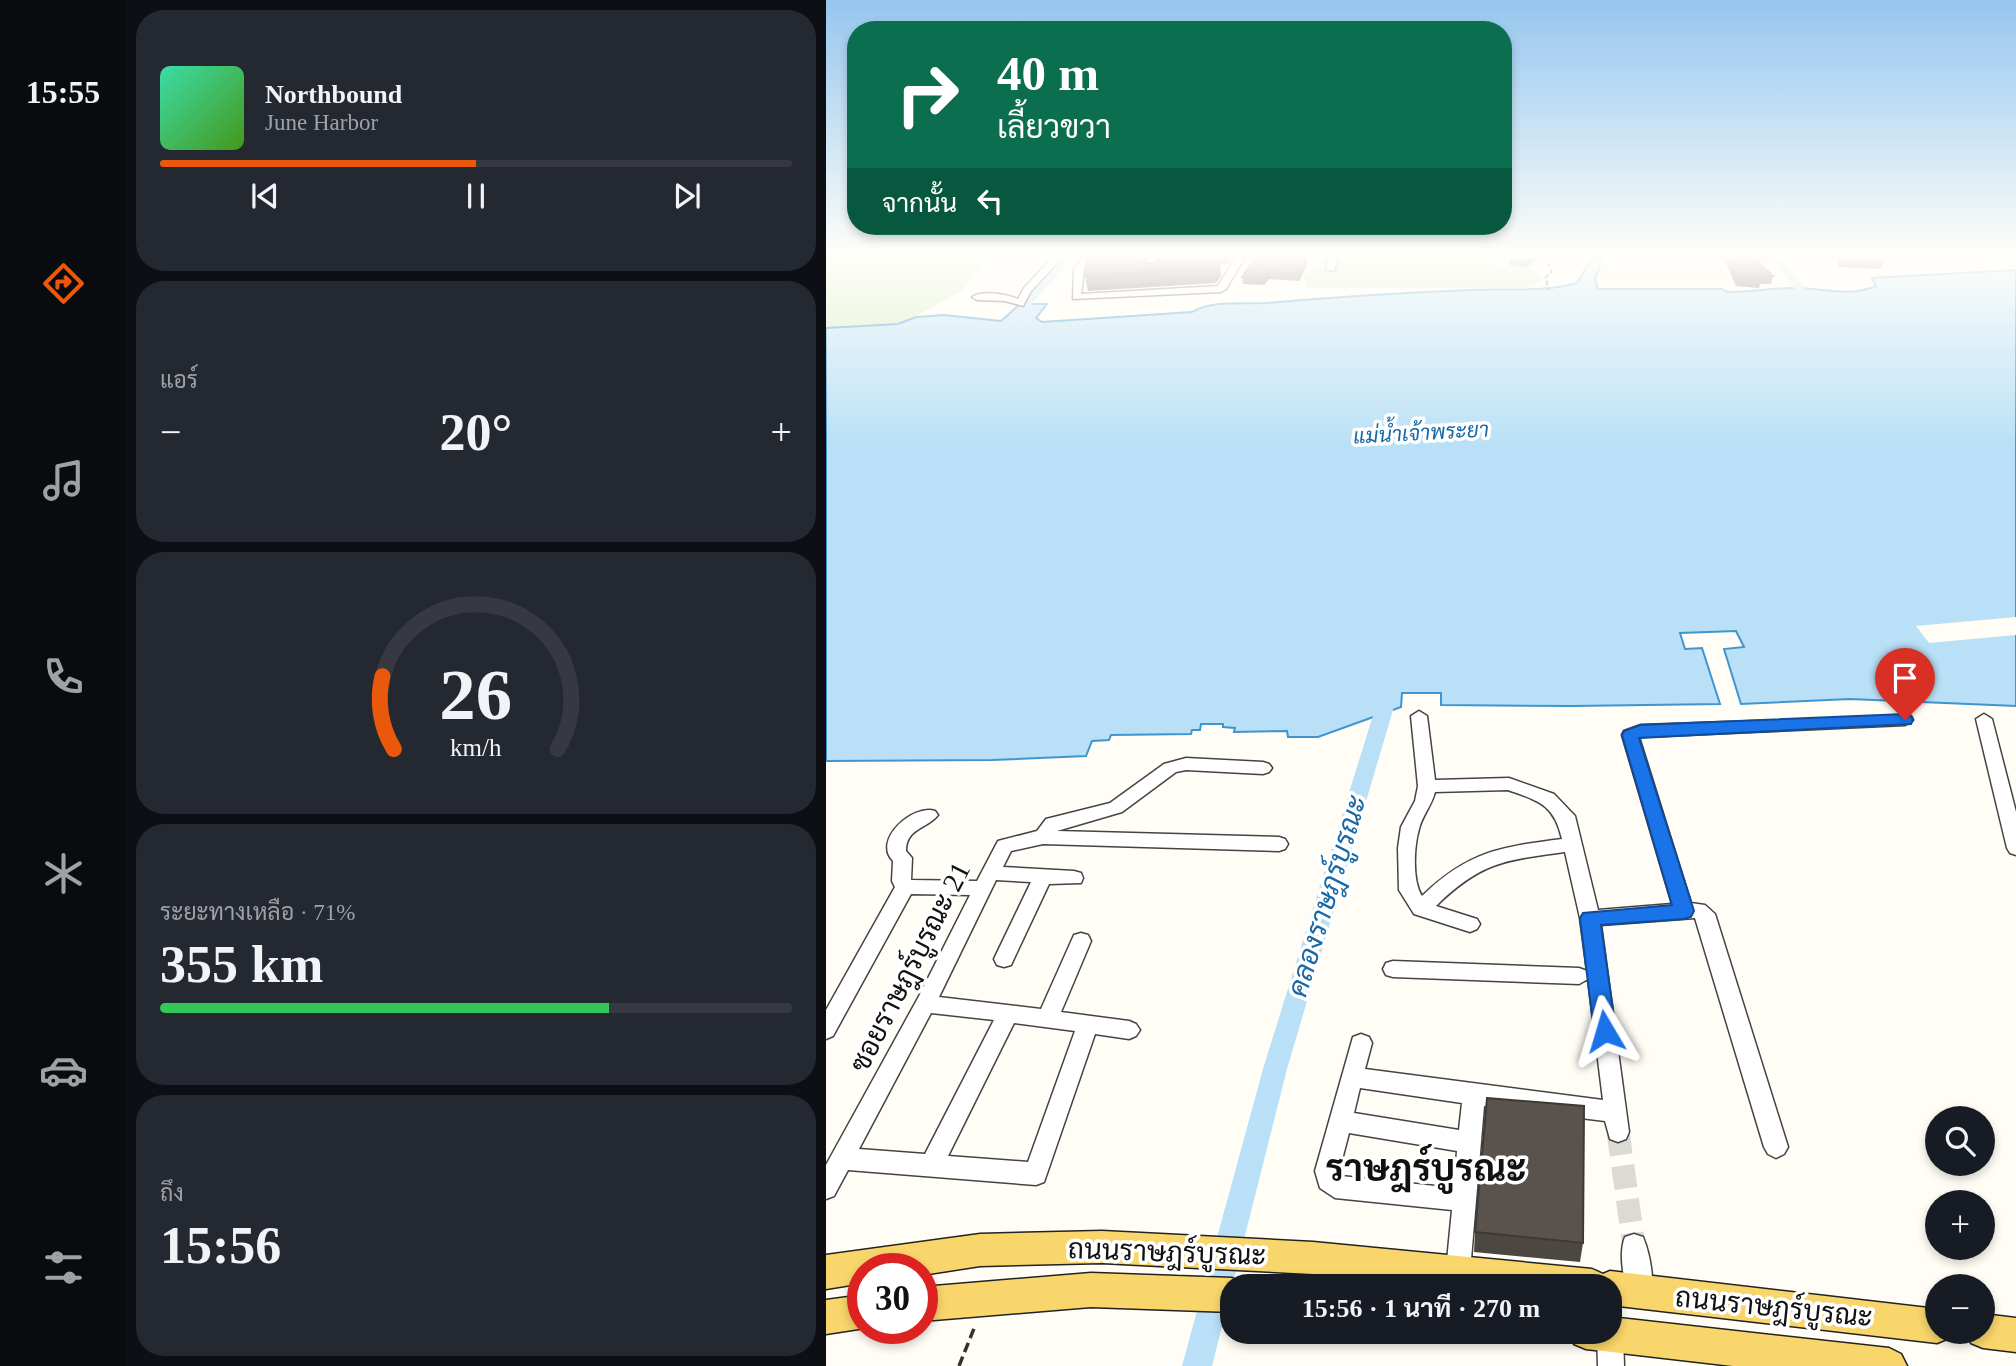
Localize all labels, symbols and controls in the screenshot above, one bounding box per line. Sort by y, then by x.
text: 40 m [997,46,1099,101]
icon: right [882,49,973,140]
text: 15:55 [26,74,100,110]
text: Northbound [265,80,402,109]
text: เลี้ยวขวา [997,109,1111,145]
text: June Harbor [265,110,378,135]
icon: previous [246,177,284,215]
icon: pause [457,177,495,215]
icon: next [668,177,706,215]
icon: left [971,182,1009,220]
text: จากนั้น [882,189,957,218]
icon: directions [39,259,88,308]
text: แอร์ [160,368,198,393]
text: 20° [440,404,512,461]
text: − [160,411,181,453]
text: + [771,411,792,453]
water label: แม่น้ำเจ้าพระยา [1352,411,1489,449]
icon: music [39,456,88,505]
pin [1875,648,1935,720]
icon: phone [39,652,88,701]
text: 26 [440,654,512,735]
icon: arrive [1886,659,1924,697]
text: km/h [450,734,502,761]
water label: คลองราษฎร์บูรณะ [1278,790,1376,1002]
icon: climate [39,849,88,898]
street label: ซอยราษฎร์บูรณะ 21 [840,855,980,1079]
text: ระยะทางเหลือ · 71% [160,900,355,925]
text: 355 km [160,936,323,993]
position arrow [1568,994,1642,1068]
icon: car [39,1046,88,1095]
map controls [1925,1106,1995,1344]
button: search [1925,1106,1995,1176]
district label: ราษฎร์บูรณะ [1326,1144,1526,1194]
text: ถึง [160,1181,184,1206]
button: + [1925,1190,1995,1260]
text: 15:56 [160,1217,281,1274]
street label: ถนนราษฎร์บูรณะ [1067,1229,1267,1275]
icon: filters [39,1243,88,1292]
speed limit sign: 30 [847,1253,938,1344]
button: − [1925,1274,1995,1344]
street label: ถนนราษฎร์บูรณะ [1673,1277,1875,1337]
text: 15:56 · 1 นาที · 270 m [1302,1294,1540,1323]

